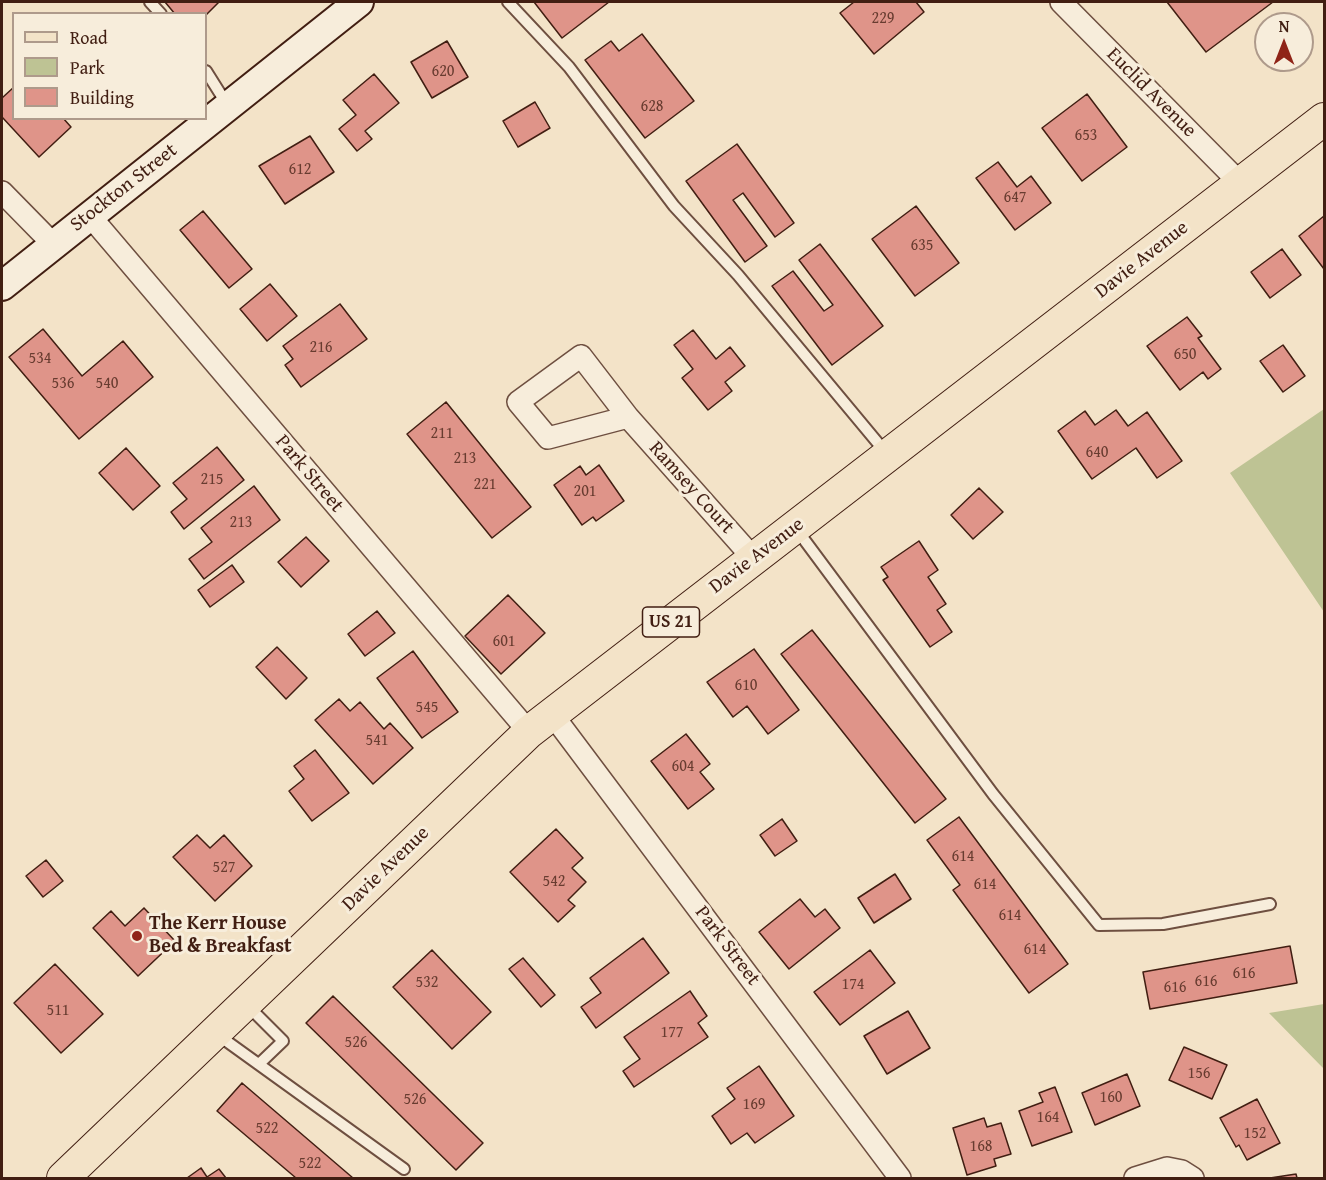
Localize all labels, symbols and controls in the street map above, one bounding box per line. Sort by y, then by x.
house number: 229 [871,9,895,29]
legend [12,12,207,120]
north arrow [1254,12,1314,72]
text: N [1279,14,1289,38]
text: Road [70,24,108,51]
street label: Euclid Avenue [1101,43,1201,143]
text: Park [70,54,105,81]
house number: 620 [431,62,455,82]
text: Building [70,84,134,111]
house number: 628 [640,97,664,117]
house number: 653 [1074,126,1098,146]
street label: Stockton Street [66,139,182,237]
house number: 612 [288,160,312,180]
house number: 647 [1003,188,1027,208]
street label: Davie Avenue [1090,216,1194,304]
house number: 635 [910,236,934,256]
house number: 216 [309,338,333,358]
house number: 650 [1173,345,1197,365]
house number: 534 [28,349,52,369]
house number: 536 [51,374,75,394]
house number: 540 [95,374,119,394]
house number: 211 [430,424,454,444]
street label: Park Street [270,430,348,518]
street label: Ramsey Court [643,437,739,539]
house number: 640 [1085,443,1109,463]
house number: 213 [453,449,477,469]
house number: 215 [200,470,224,490]
house number: 221 [473,475,497,495]
house number: 201 [573,482,597,502]
house number: 213 [229,513,253,533]
street label: Davie Avenue [705,513,809,599]
road number: US 21 [642,607,700,637]
house number: 601 [492,632,516,652]
house number: 610 [734,676,758,696]
house number: 545 [415,698,439,718]
house number: 541 [365,731,389,751]
house number: 604 [671,757,695,777]
street label: Davie Avenue [337,821,435,917]
house number: 614 [951,847,975,867]
house number: 527 [212,858,236,878]
house number: 542 [542,872,566,892]
house number: 614 [973,875,997,895]
street label: Park Street [689,901,765,991]
house number: 614 [998,906,1022,926]
place label: The Kerr House Bed & Breakfast [149,912,292,959]
marker: The Kerr House Bed & Breakfast [130,929,144,943]
house number: 614 [1023,940,1047,960]
house number: 616 [1232,964,1256,984]
house number: 616 [1194,972,1218,992]
house number: 532 [415,973,439,993]
house number: 174 [841,975,865,995]
house number: 616 [1163,978,1187,998]
house number: 511 [46,1001,70,1021]
house number: 177 [660,1023,684,1043]
house number: 526 [344,1033,368,1053]
house number: 156 [1187,1064,1211,1084]
house number: 160 [1099,1088,1123,1108]
house number: 526 [403,1090,427,1110]
house number: 169 [742,1095,766,1115]
house number: 164 [1036,1108,1060,1128]
house number: 522 [255,1119,279,1139]
house number: 152 [1243,1124,1267,1144]
house number: 168 [969,1137,993,1157]
house number: 522 [298,1154,322,1174]

